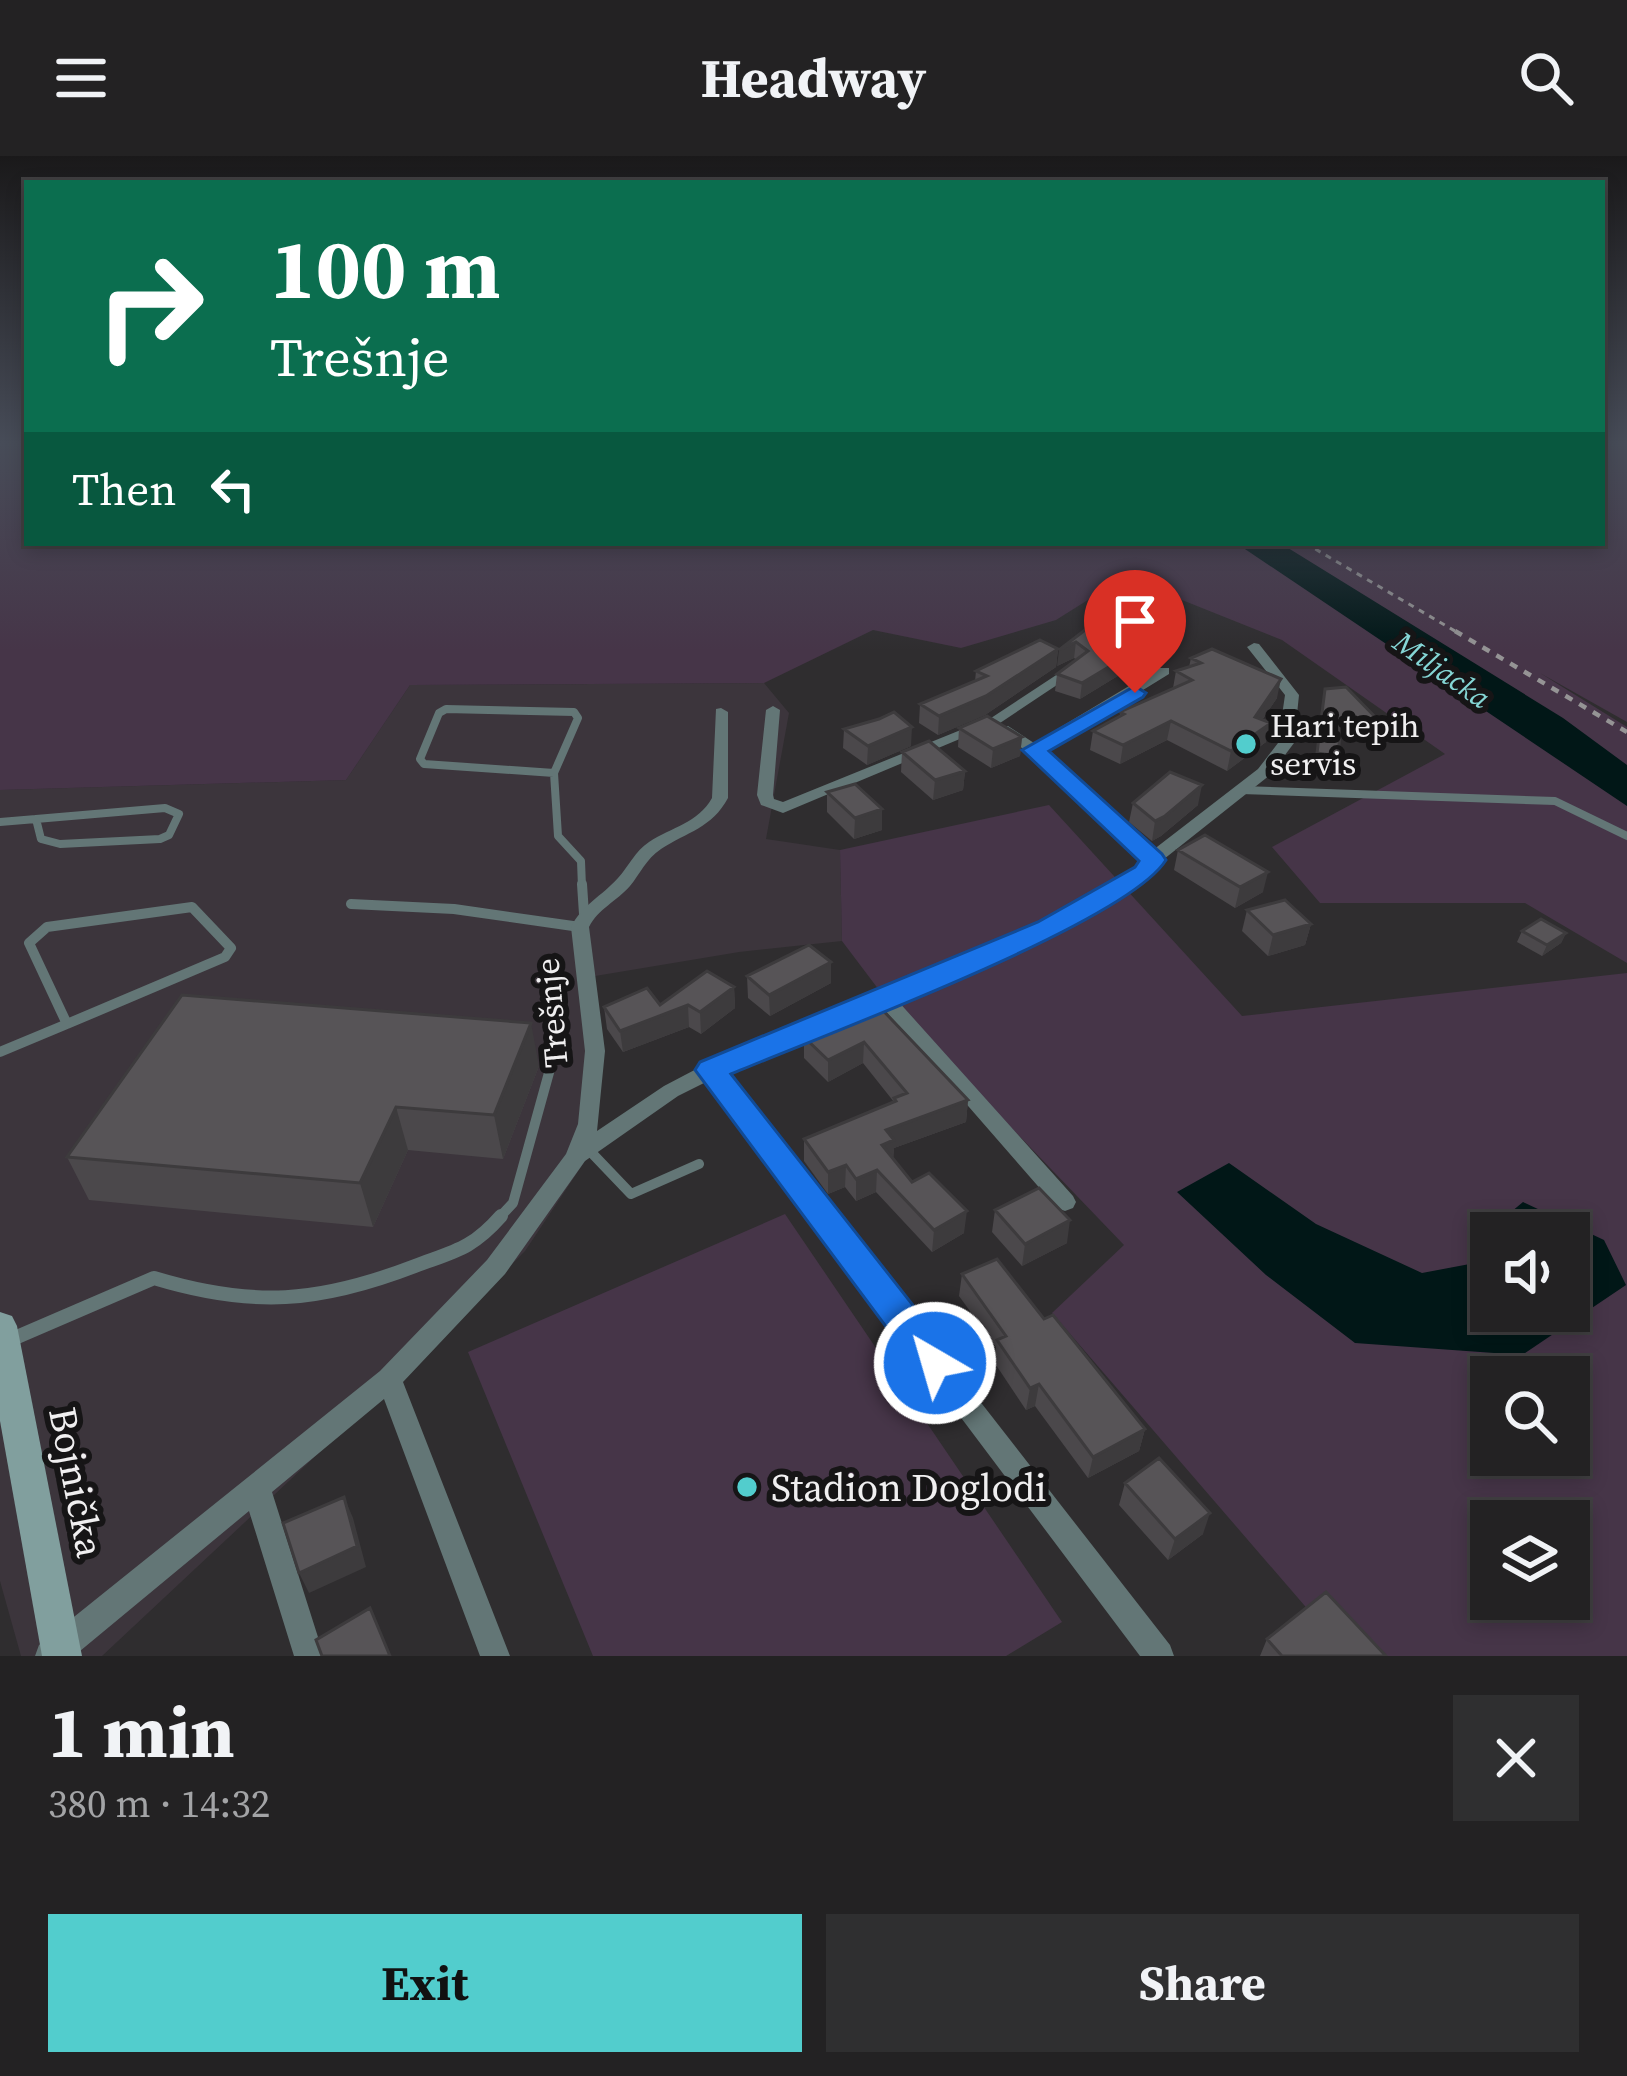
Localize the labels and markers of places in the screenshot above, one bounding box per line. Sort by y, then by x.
pin [1084,570,1186,693]
place label: Hari tepih servis [1270,703,1420,786]
marker: Hari tepih servis [1233,731,1259,757]
place label: Stadion Doglodi [771,1461,1047,1514]
marker: Stadion Doglodi [734,1474,760,1500]

